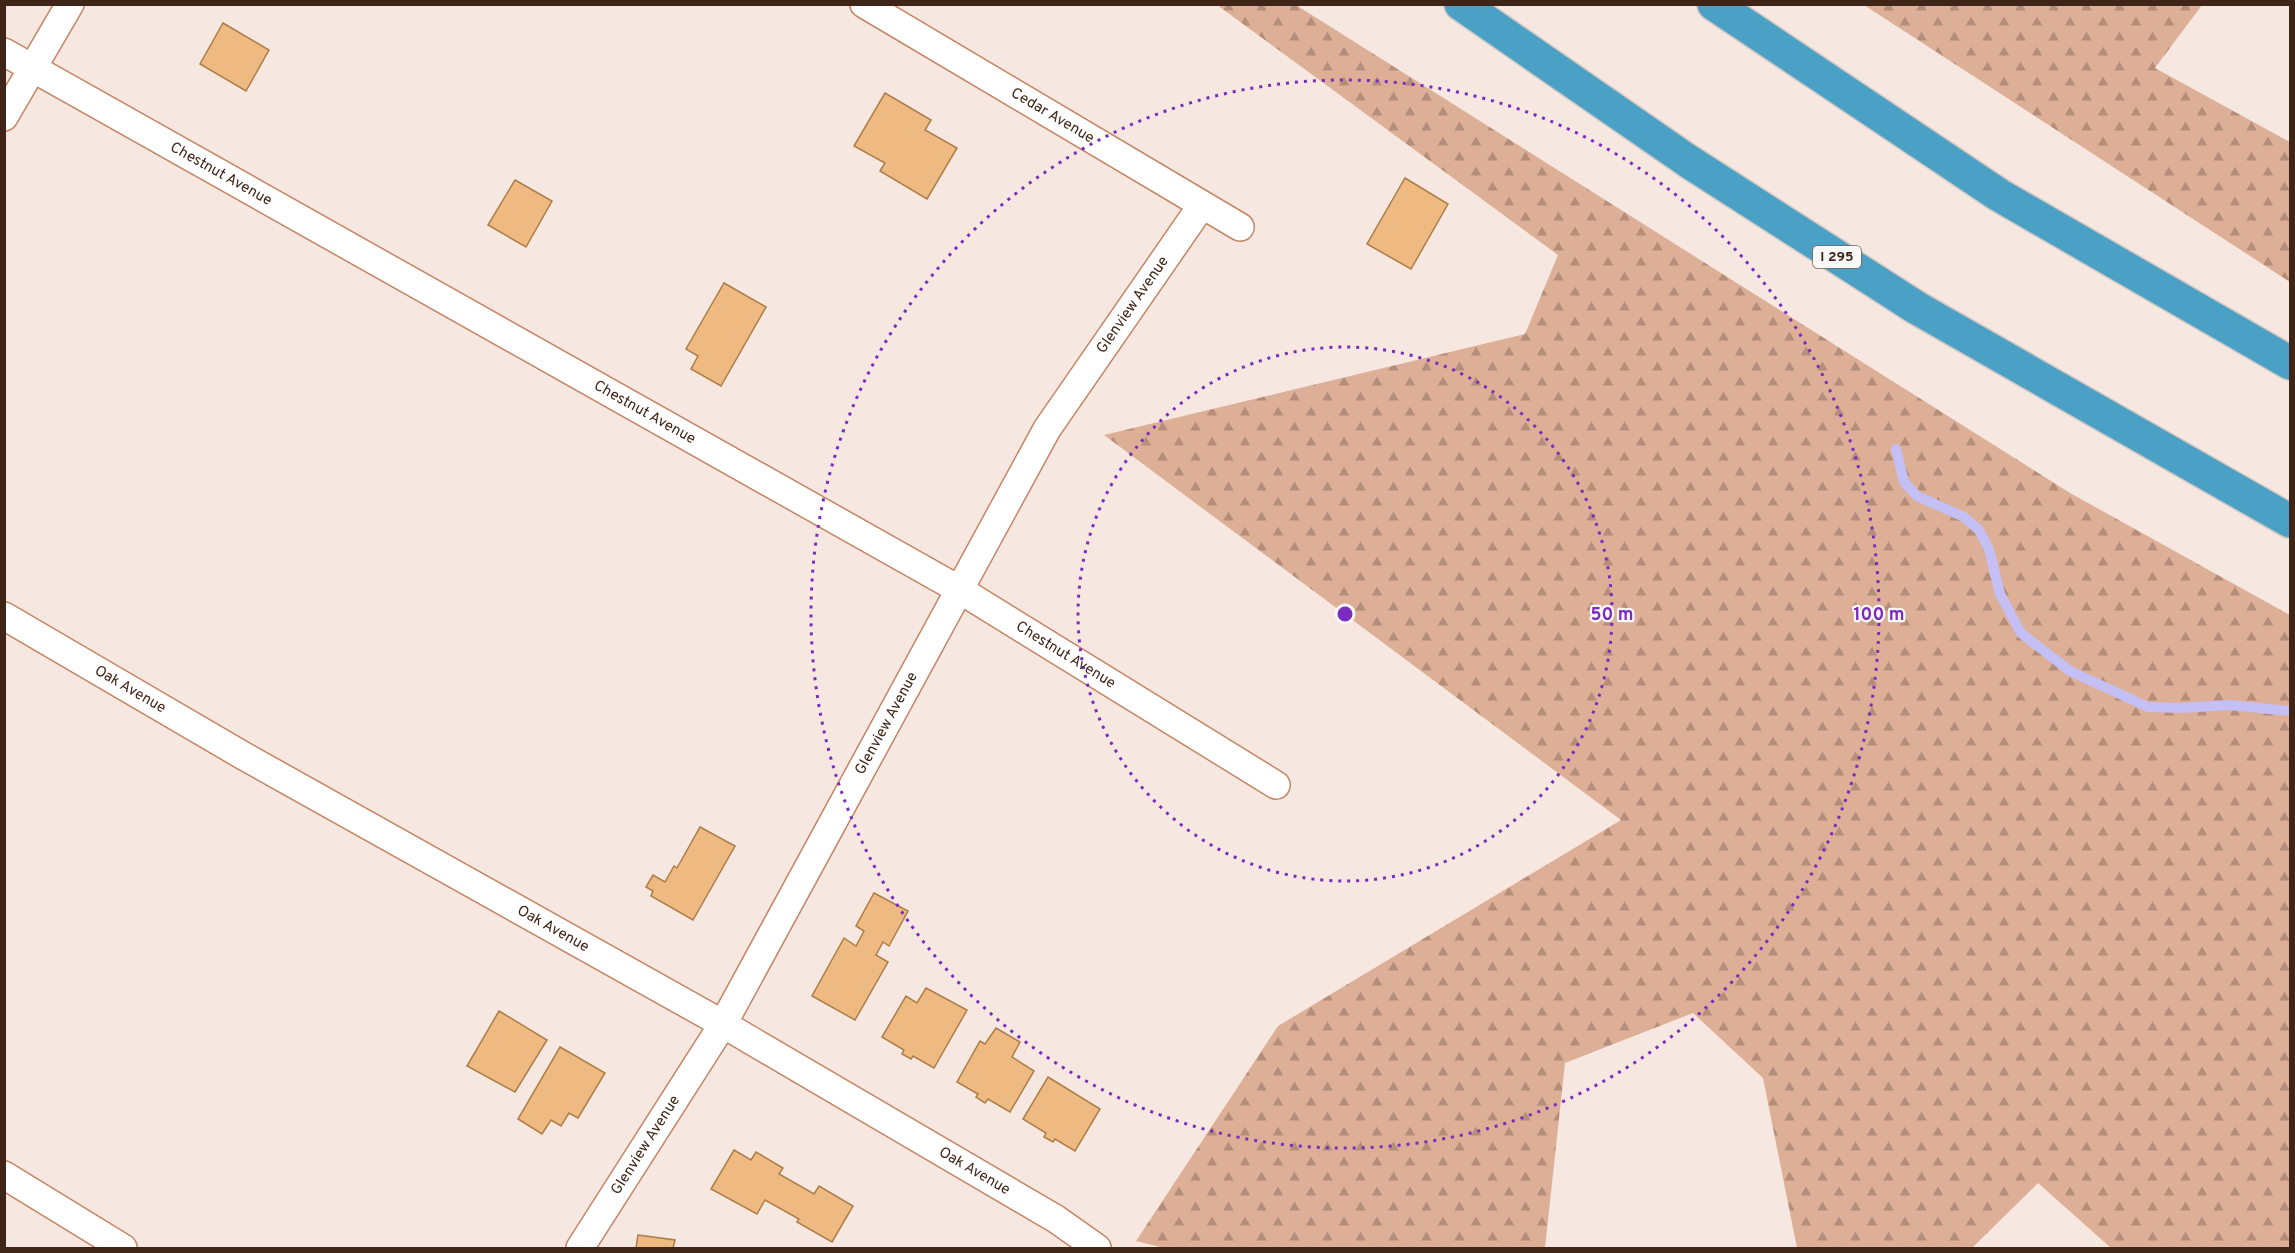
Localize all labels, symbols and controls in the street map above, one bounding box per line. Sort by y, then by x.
street label: Cedar Avenue [1007,84,1097,148]
street label: Chestnut Avenue [167,138,275,210]
road number: I 295 [1813,246,1861,268]
street label: Glenview Avenue [1092,253,1173,357]
street label: Chestnut Avenue [590,376,699,449]
centre of rings [1335,604,1355,624]
text: 50 m [1590,604,1634,627]
text: 100 m [1853,604,1905,627]
street label: Chestnut Avenue [1012,617,1119,693]
street label: Oak Avenue [91,661,169,718]
street label: Glenview Avenue [851,669,922,778]
street label: Oak Avenue [514,901,592,957]
street label: Glenview Avenue [607,1092,684,1198]
street label: Oak Avenue [935,1143,1014,1200]

